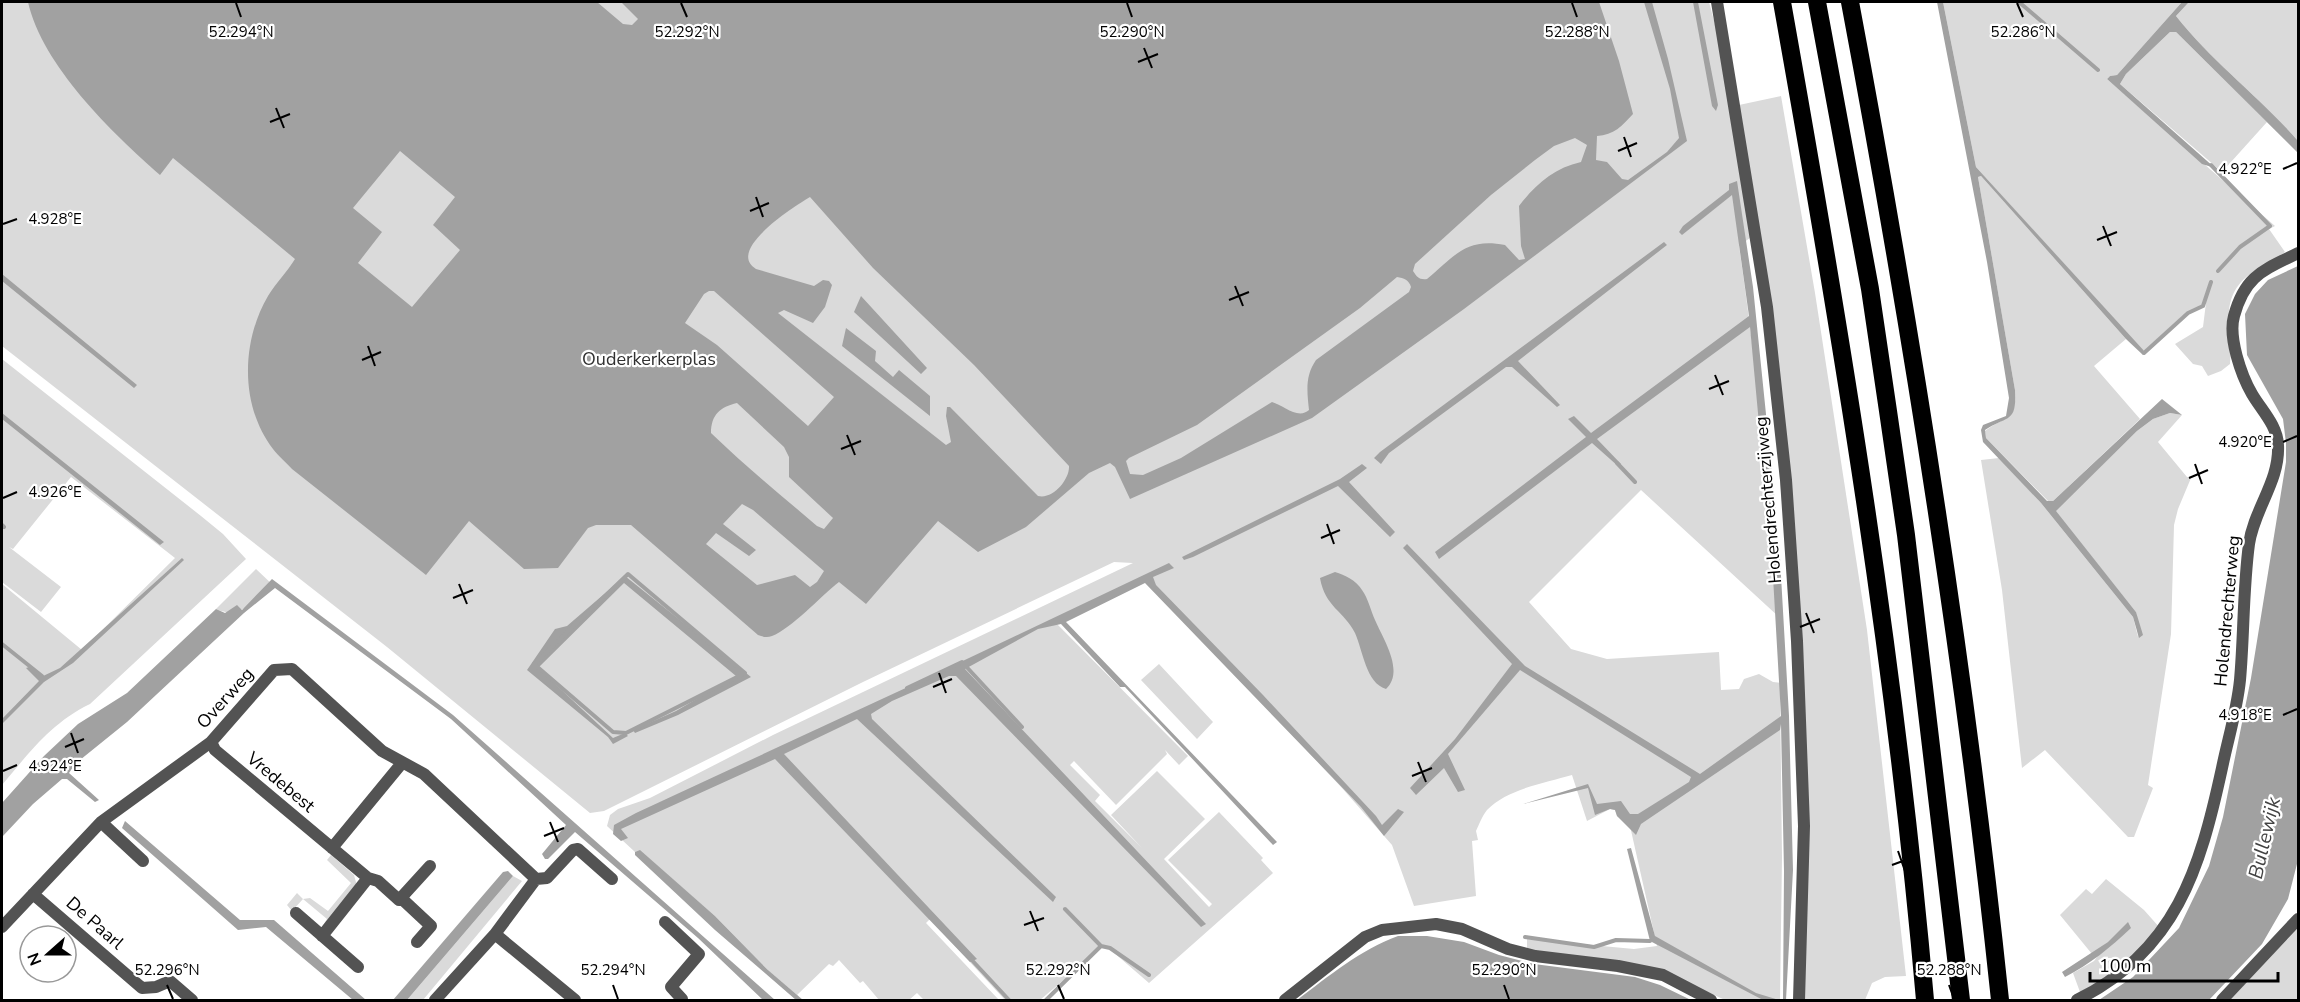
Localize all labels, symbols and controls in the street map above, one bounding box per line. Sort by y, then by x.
text: 52.294°N [208,22,274,42]
text: 52.292°N [654,22,720,42]
text: 52.290°N [1099,22,1165,42]
text: 52.288°N [1544,22,1610,42]
text: 52.286°N [1990,22,2056,42]
text: 4.922°E [2218,159,2272,179]
text: 4.928°E [28,209,82,229]
park label: Ouderkerkerplas [582,347,716,371]
street label: Holendrechterzijweg [1749,415,1787,585]
text: 4.920°E [2218,432,2272,452]
text: 4.926°E [28,482,82,502]
street label: Holendrechterweg [2208,534,2246,688]
street label: Overweg [191,662,259,734]
text: 4.918°E [2218,705,2272,725]
street label: Vredebest [241,746,321,818]
text: 4.924°E [28,756,82,776]
water label: Bullewijk [2242,794,2287,882]
street label: De Paarl [61,891,130,955]
north arrow [18,924,78,984]
scale bar [2090,945,2278,983]
text: N [23,949,47,969]
text: 100 m [2099,954,2151,978]
text: 52.296°N [134,960,200,980]
text: 52.294°N [580,960,646,980]
text: 52.292°N [1025,960,1091,980]
text: 52.290°N [1471,960,1537,980]
text: 52.288°N [1916,960,1982,980]

